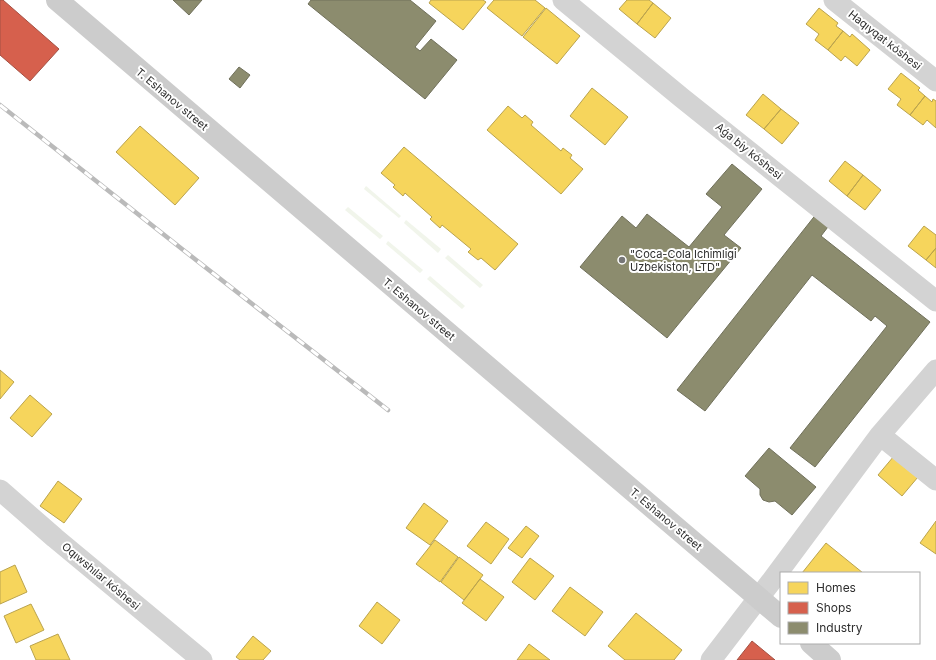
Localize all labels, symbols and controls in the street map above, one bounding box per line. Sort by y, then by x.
street label: Haqıyqat kóshesi [846,7,924,73]
street label: T. Eshanov street [133,65,211,134]
street label: Aǵa biy kóshesi [713,120,785,182]
place label: "Coca-Cola Ichimligi Uzbekiston, LTD" [630,247,737,274]
marker: "Coca-Cola Ichimligi Uzbekiston, LTD" [617,255,627,265]
street label: T. Eshanov street [380,275,458,344]
street label: T. Eshanov street [627,485,705,554]
street label: Oqıwshılar kóshesi [59,539,143,613]
legend [780,572,920,644]
text: Homes [816,580,856,595]
text: Shops [816,600,852,615]
text: Industry [816,620,863,635]

